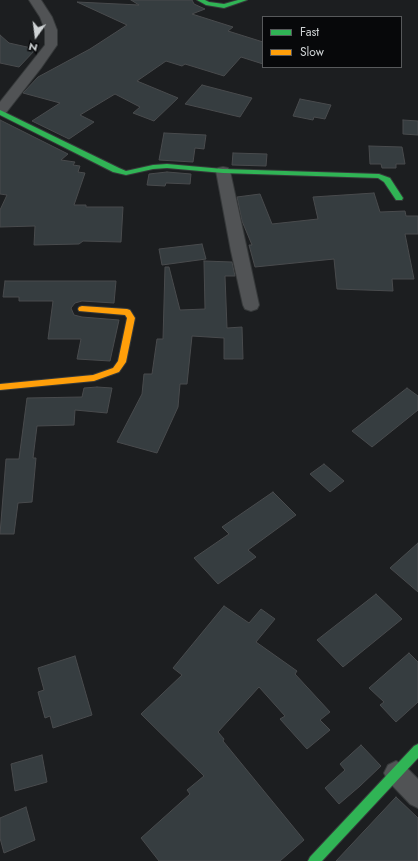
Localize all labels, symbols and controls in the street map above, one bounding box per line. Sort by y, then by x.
north arrow [16,16,56,56]
legend [262,16,402,68]
text: Fast [300,23,319,41]
text: N [27,39,39,56]
text: Slow [300,43,324,61]

